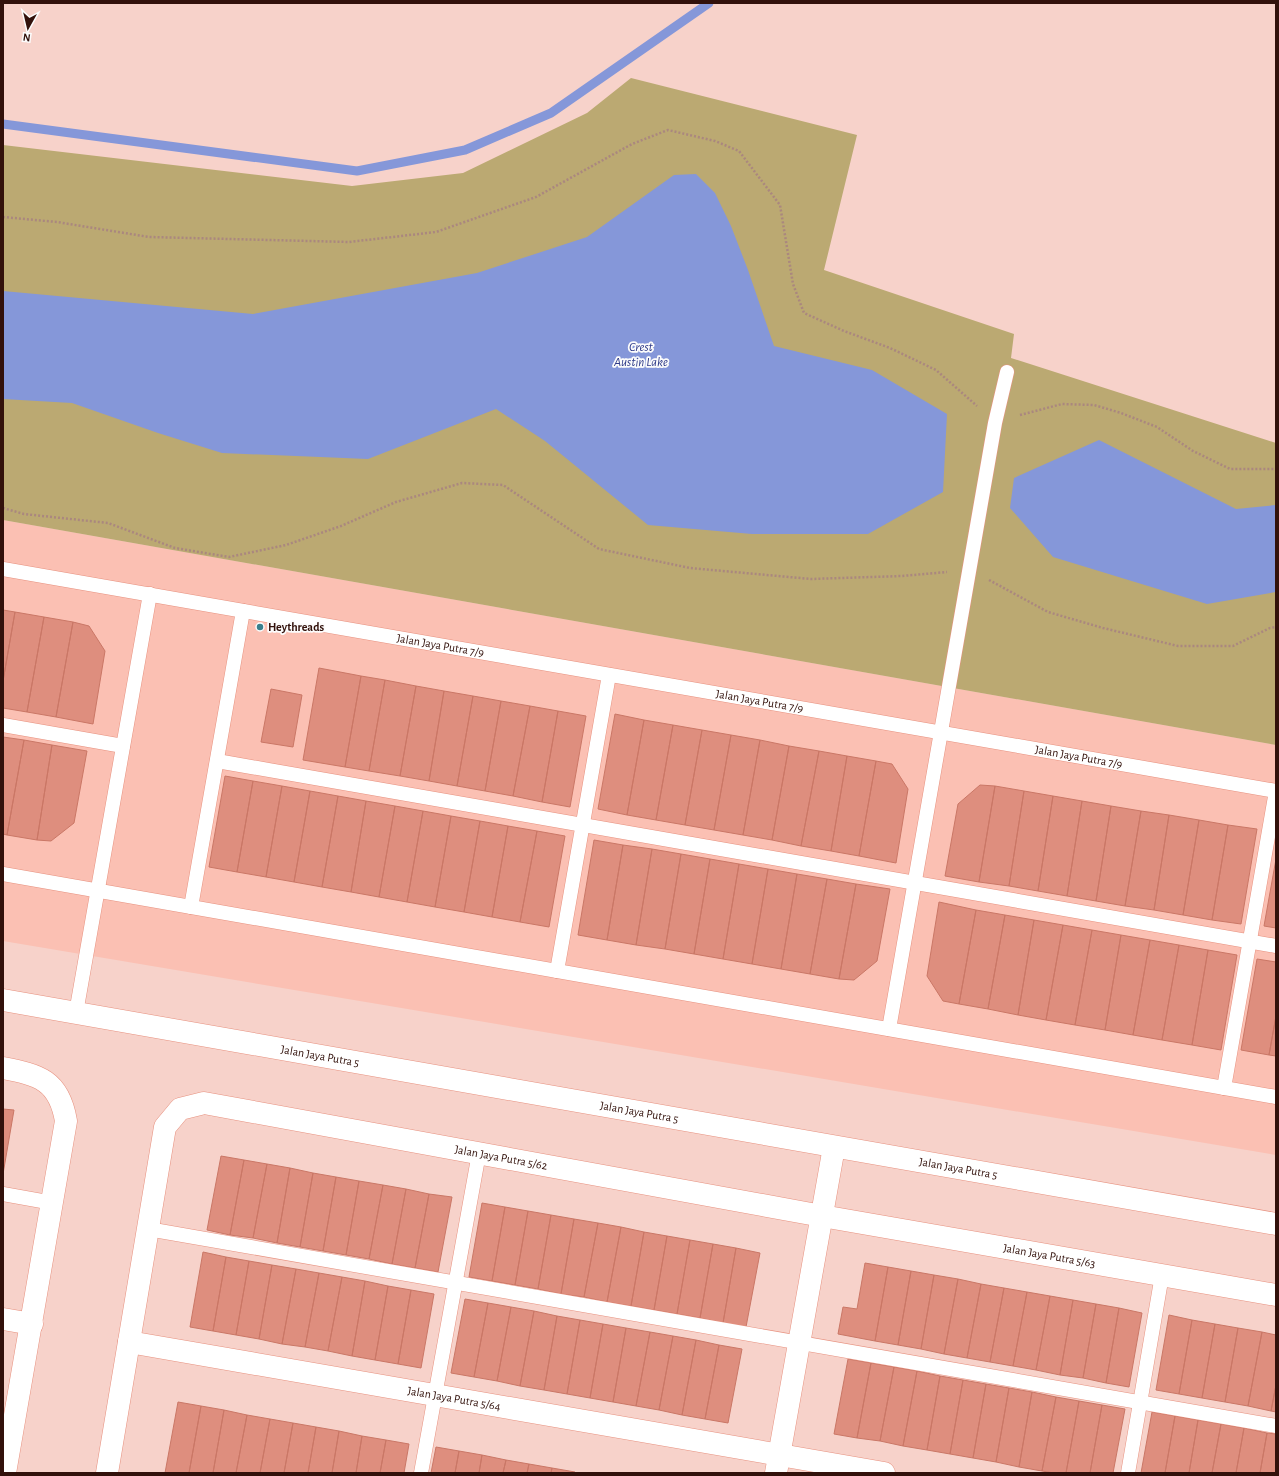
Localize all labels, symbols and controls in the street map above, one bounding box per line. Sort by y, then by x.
north arrow [8,8,48,48]
text: N [22,31,31,43]
water label: Crest Austin Lake [613,341,668,369]
place label: Heythreads [268,621,324,634]
marker: Heythreads [255,622,265,632]
street label: Jalan Jaya Putra 7/9 [396,632,485,659]
street label: Jalan Jaya Putra 7/9 [715,687,805,715]
street label: Jalan Jaya Putra 7/9 [1034,743,1124,770]
street label: Jalan Jaya Putra 5 [280,1043,360,1069]
street label: Jalan Jaya Putra 5 [599,1099,679,1125]
street label: Jalan Jaya Putra 5/62 [454,1143,549,1172]
street label: Jalan Jaya Putra 5 [918,1155,998,1181]
street label: Jalan Jaya Putra 5/63 [1002,1242,1096,1269]
street label: Jalan Jaya Putra 5/64 [407,1384,502,1412]

